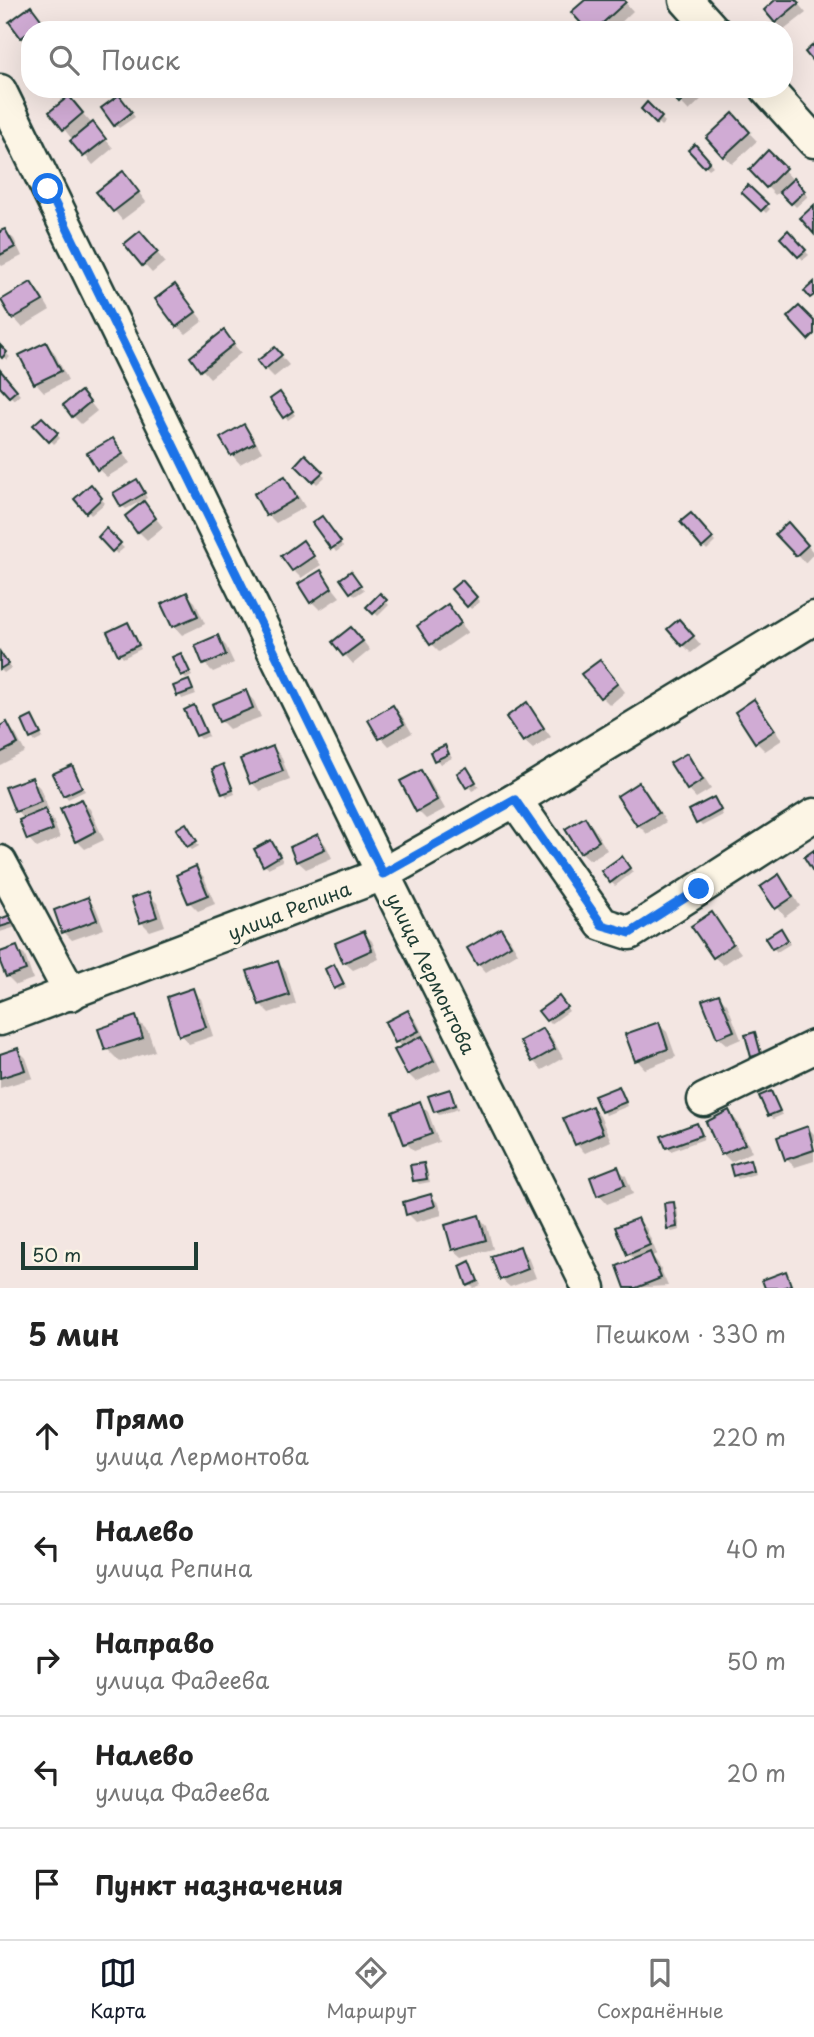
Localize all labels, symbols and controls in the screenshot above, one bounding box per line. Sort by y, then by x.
search box [21,21,793,98]
text: Поиск [101,40,180,79]
icon: search [45,41,83,79]
route start [32,173,63,204]
route end [683,873,714,904]
street label: улица Репина [223,874,355,946]
street label: улица Лермонтова [381,888,483,1059]
scale bar [21,1239,198,1271]
text: 50 m [32,1240,81,1268]
text: 5 мин [28,1311,120,1356]
text: Пешком · 330 m [595,1316,786,1351]
text: Прямо [95,1399,184,1438]
icon: ahead [28,1417,66,1455]
text: 220 m [712,1419,786,1454]
text: улица Лермонтова [95,1438,309,1473]
text: Налево [95,1511,193,1550]
icon: left [28,1529,66,1567]
text: 40 m [726,1531,786,1566]
text: улица Репина [95,1550,252,1585]
text: Направо [95,1623,214,1662]
icon: right [28,1641,66,1679]
text: 50 m [726,1643,786,1678]
text: улица Фадеева [95,1662,269,1697]
text: Налево [95,1735,193,1774]
icon: left [28,1753,66,1791]
text: 20 m [727,1755,786,1790]
text: улица Фадеева [95,1774,269,1809]
icon: arrive [28,1865,66,1903]
text: Пункт назначения [95,1865,343,1904]
tab: Карта [90,1954,146,2024]
tab: Маршрут [326,1954,416,2024]
tab: Сохранённые [597,1954,724,2024]

